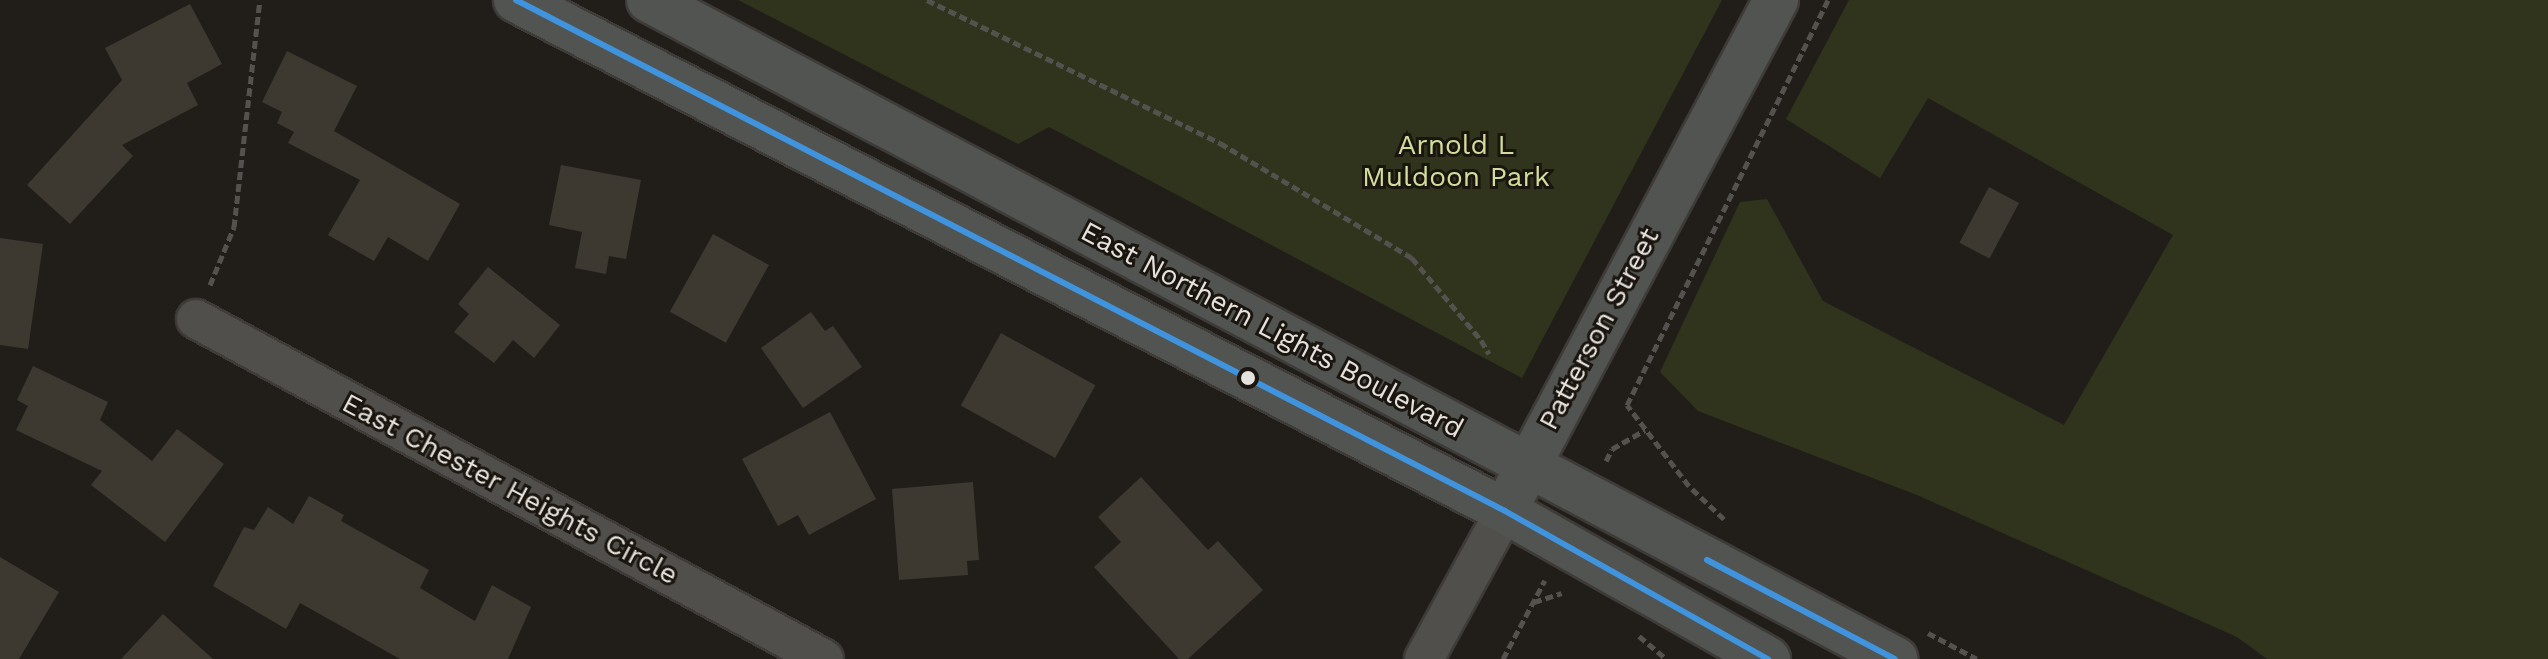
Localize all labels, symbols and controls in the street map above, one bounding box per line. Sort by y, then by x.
park label: Arnold L Muldoon Park [1362,128,1550,194]
street label: East Northern Lights Boulevard [1075,215,1469,445]
street label: Patterson Street [1532,222,1666,436]
unlabelled marker [1240,370,1256,386]
street label: East Chester Heights Circle [336,386,684,592]

